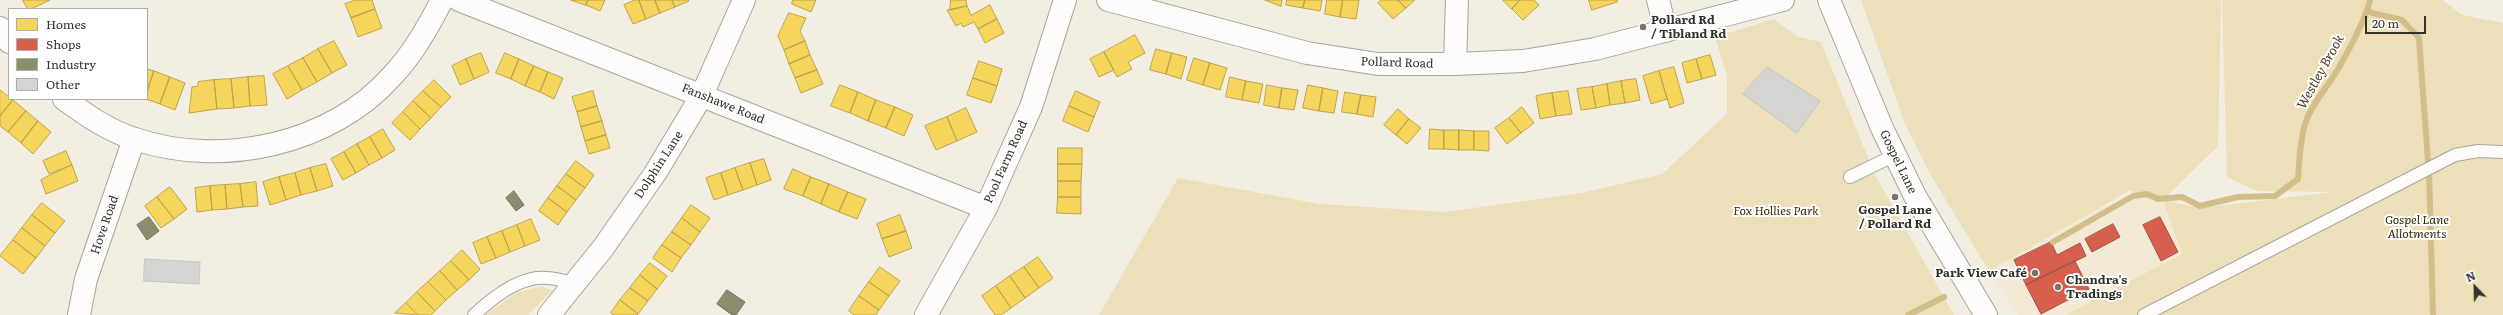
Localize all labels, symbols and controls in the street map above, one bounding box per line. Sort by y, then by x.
legend [8,8,148,100]
scale bar [2367,8,2428,34]
place label: Pollard Rd / Tibland Rd [1651,13,1726,41]
text: 20 m [2372,14,2399,32]
text: Homes [46,15,86,33]
marker: Pollard Rd / Tibland Rd [1638,22,1648,32]
water label: Westley Brook [2294,32,2348,112]
text: Shops [46,35,81,53]
text: Industry [46,55,96,73]
street label: Pollard Road [1360,55,1434,71]
text: Other [46,75,80,93]
street label: Fanshawe Road [679,81,767,127]
street label: Pool Farm Road [981,118,1031,206]
street label: Gospel Lane [1876,128,1920,196]
street label: Dolphin Lane [632,129,686,201]
marker: Gospel Lane / Pollard Rd [1890,192,1900,202]
street label: Hove Road [88,194,122,256]
place label: Gospel Lane / Pollard Rd [1858,203,1932,231]
park label: Fox Hollies Park [1733,204,1819,218]
park label: Gospel Lane Allotments [2385,213,2449,241]
place label: Park View Café [1935,266,2027,280]
north arrow [2455,267,2495,307]
text: N [2463,267,2478,285]
marker: Park View Café [2030,268,2040,278]
place label: Chandra's Tradings [2066,273,2127,301]
marker: Chandra's Tradings [2053,282,2063,292]

